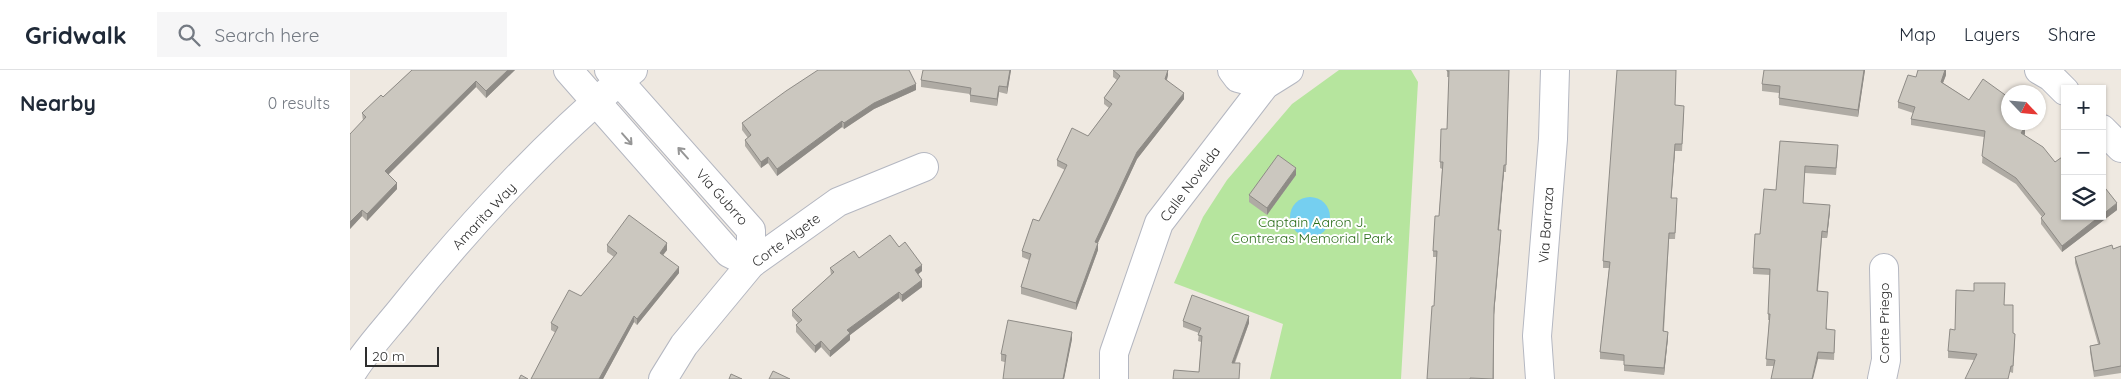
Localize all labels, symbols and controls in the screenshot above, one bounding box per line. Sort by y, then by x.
search box [157,12,507,57]
text: Gridwalk [25,20,127,50]
icon: search [175,21,203,49]
text: Search here [215,23,319,47]
text: Map [1899,23,1936,46]
text: Layers [1964,23,2020,46]
text: Share [2048,23,2096,46]
north arrow [2001,85,2046,130]
map controls [2061,85,2106,220]
button: + [2061,85,2106,130]
text: Nearby [20,90,96,116]
text: 0 results [268,93,330,113]
button: − [2061,130,2106,175]
one-way arrow [621,133,633,146]
street label: Calle Novelda [1156,143,1224,225]
one-way arrow [677,147,689,160]
street label: Via Gubrro [692,165,752,229]
button: layers [2061,175,2106,220]
street label: Amarita Way [448,179,520,253]
street label: Via Barraza [1534,186,1558,264]
street label: Corte Algete [748,209,824,271]
park label: Captain Aaron J. Contreras Memorial Park [1231,213,1393,247]
street label: Corte Priego [1875,283,1893,363]
scale bar [365,344,439,367]
text: 20 m [372,347,405,365]

